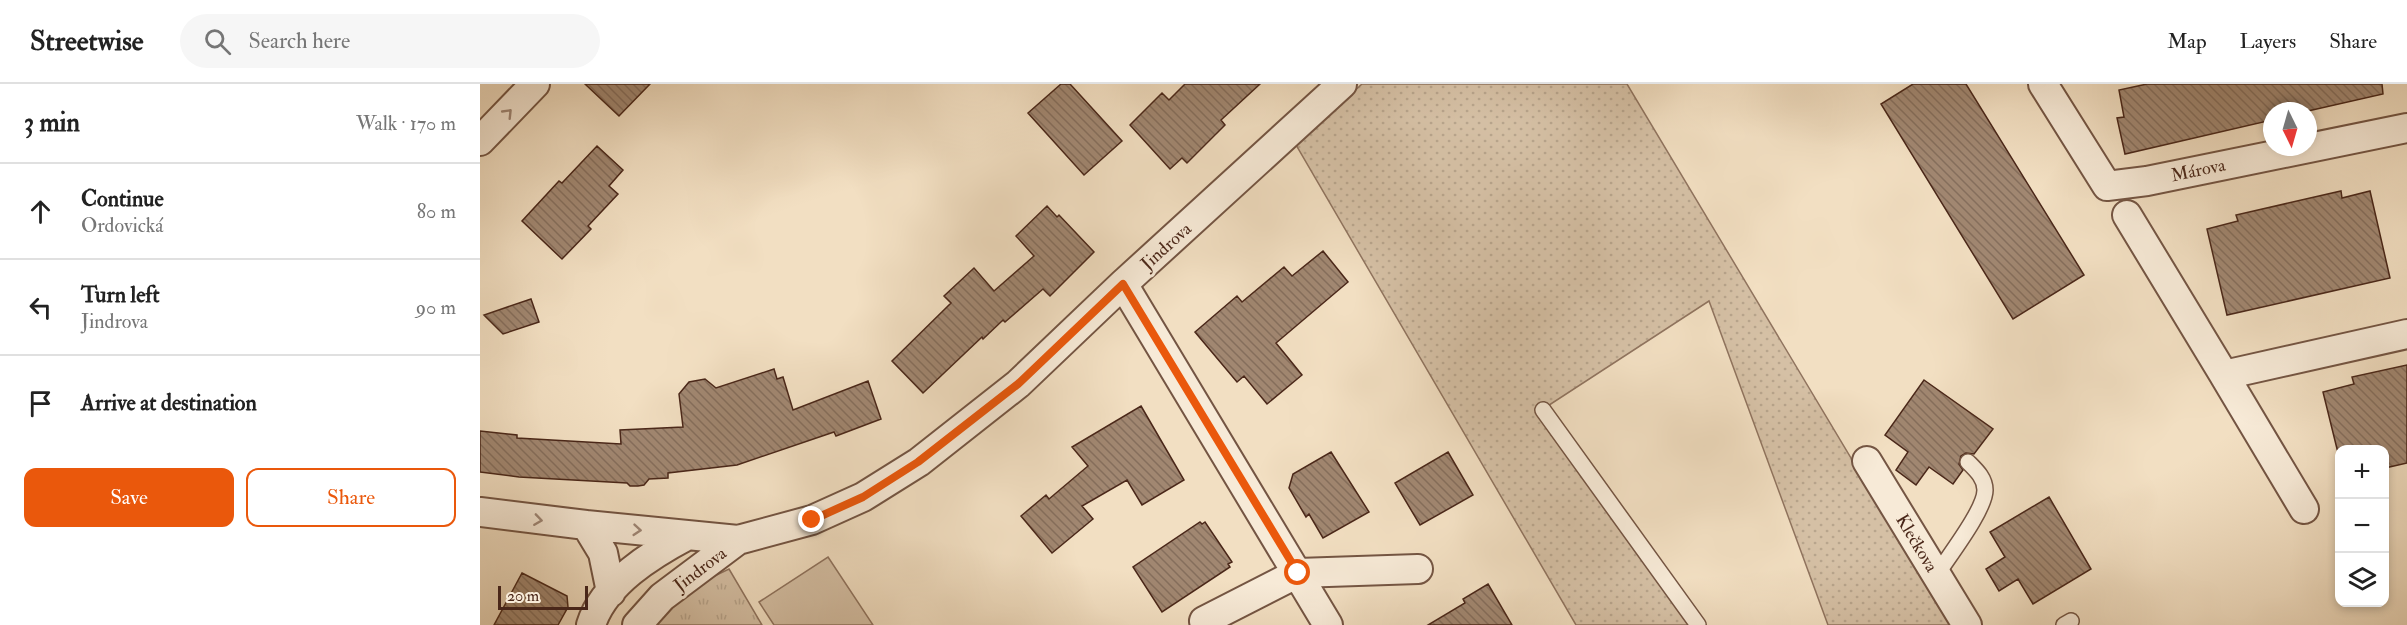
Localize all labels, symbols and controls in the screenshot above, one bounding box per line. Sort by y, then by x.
search box [180,14,600,68]
text: Streetwise [30,24,144,59]
icon: search [201,25,234,58]
text: Search here [249,27,350,55]
text: Map [2167,28,2207,55]
text: Layers [2240,28,2296,55]
text: Share [2329,28,2377,55]
north arrow [2263,102,2317,156]
text: 3 min [24,107,80,139]
one-way arrow [500,109,511,120]
text: Walk · 170 m [356,111,456,136]
street label: Márova [2169,153,2228,187]
text: Continue [81,185,164,213]
icon: ahead [24,195,57,228]
text: 80 m [417,199,456,224]
text: Ordovická [81,213,163,238]
street label: Jindrova [1135,217,1197,276]
text: Turn left [81,281,160,309]
icon: left [24,291,57,324]
text: 90 m [416,295,456,320]
text: Jindrova [81,309,148,334]
icon: arrive [24,387,57,420]
text: Arrive at destination [81,389,257,417]
map controls [2335,445,2389,607]
button: + [2335,445,2389,499]
button: Save [24,468,234,527]
button: Share [246,468,456,527]
button: − [2335,499,2389,553]
route end [798,506,824,532]
street label: Klečkova [1890,510,1943,577]
one-way arrow [533,514,543,526]
one-way arrow [633,523,642,536]
street label: Jindrova [669,542,732,597]
button: layers [2335,553,2389,607]
route start [1284,559,1310,585]
scale bar [498,583,588,610]
text: 20 m [507,586,539,606]

